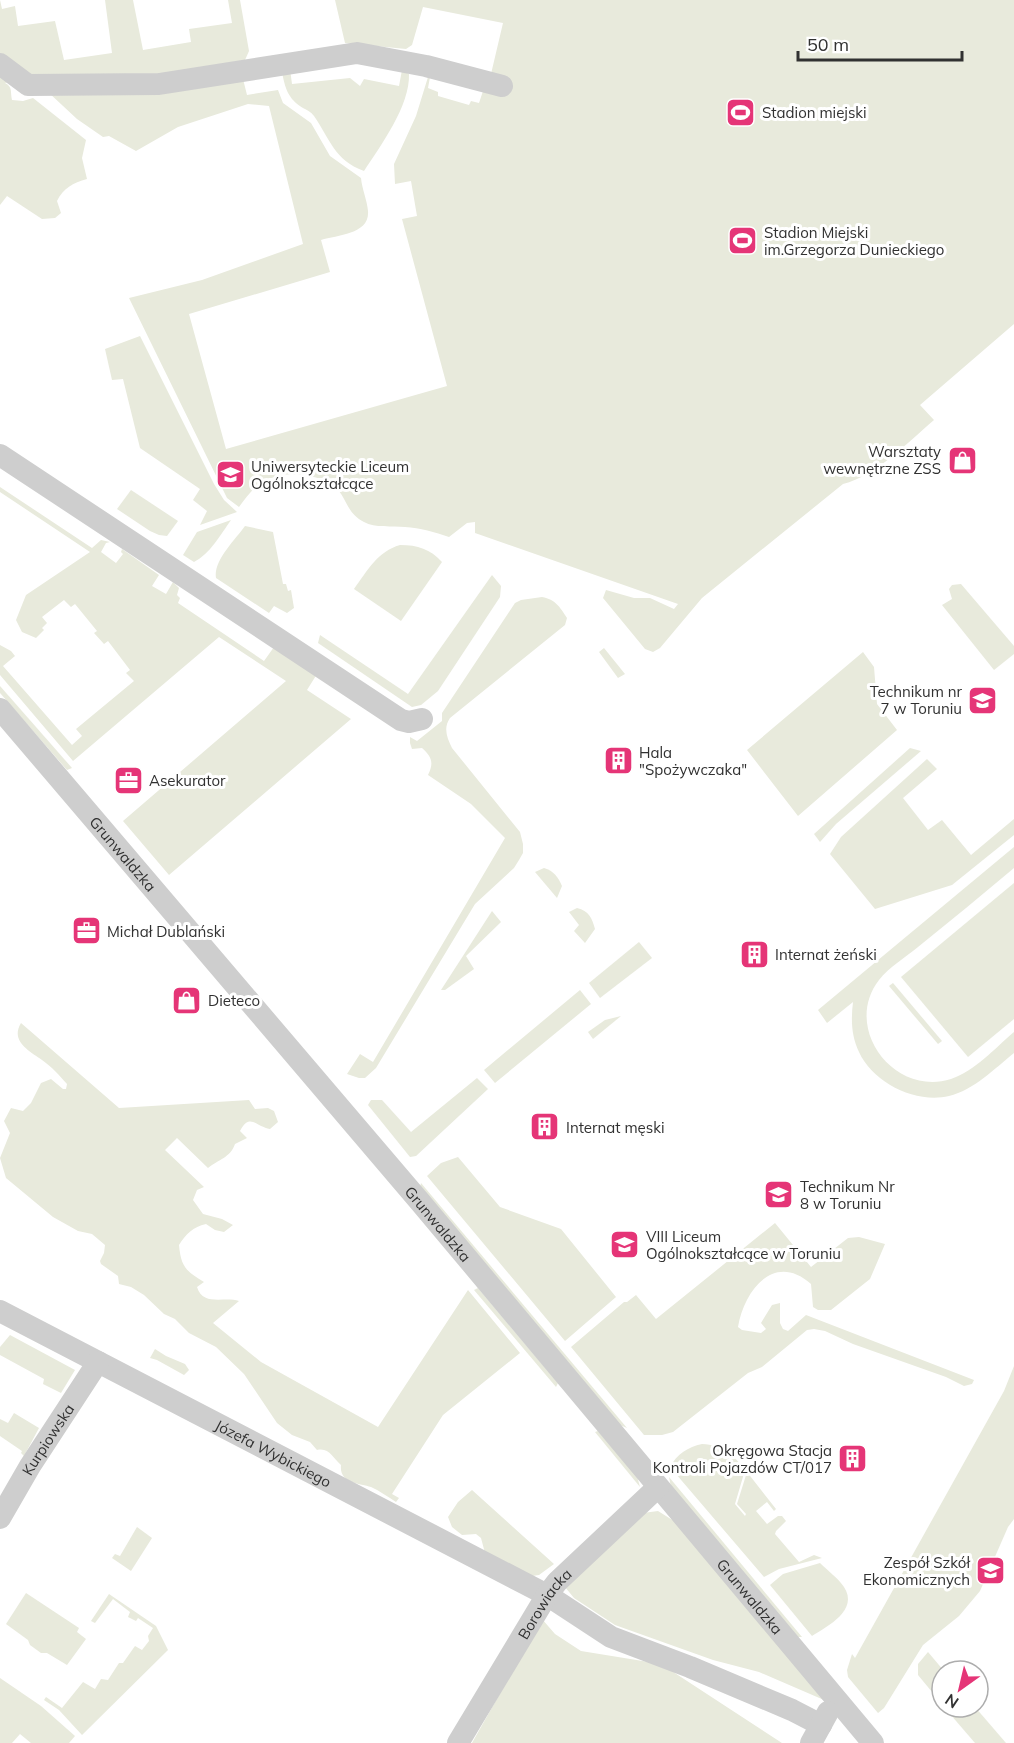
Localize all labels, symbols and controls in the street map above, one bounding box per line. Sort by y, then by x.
scale bar [798,24,962,62]
text: 50 m [807,33,849,56]
sports icon: Stadion miejski [725,96,757,128]
place label: Stadion miejski [762,103,867,122]
place label: Stadion Miejski im.Grzegorza Dunieckiego [764,223,944,259]
sports icon: Stadion Miejski im.Grzegorza Dunieckiego [727,225,759,257]
place label: Warsztaty wewnętrzne ZSS [823,442,941,478]
shop icon: Warsztaty wewnętrzne ZSS [946,444,978,476]
place label: Uniwersyteckie Liceum Ogólnokształcące [251,457,409,493]
school or university icon: Uniwersyteckie Liceum Ogólnokształcące [214,459,246,491]
place label: Technikum nr 7 w Toruniu [870,682,963,718]
school or university icon: Technikum nr 7 w Toruniu [967,684,999,716]
place label: Hala "Spożywczaka" [639,743,747,779]
building icon: Hala "Spożywczaka" [602,745,634,777]
office icon: Asekurator [112,764,144,796]
place label: Asekurator [149,771,226,790]
street label: Grunwaldzka [86,812,161,895]
office icon: Michał Dublański [70,915,102,947]
place label: Michał Dublański [107,922,225,941]
building icon: Internat żeński [738,938,770,970]
place label: Internat żeński [775,945,877,964]
shop icon: Dieteco [171,984,203,1016]
place label: Dieteco [208,991,260,1010]
building icon: Internat męski [529,1111,561,1143]
place label: Internat męski [566,1118,664,1137]
place label: Technikum Nr 8 w Toruniu [800,1177,895,1213]
school or university icon: Technikum Nr 8 w Toruniu [763,1179,795,1211]
street label: Grunwaldzka [401,1182,475,1265]
place label: VIII Liceum Ogólnokształcące w Toruniu [646,1227,841,1263]
school or university icon: VIII Liceum Ogólnokształcące w Toruniu [609,1229,641,1261]
street label: Kurpiowska [17,1400,78,1478]
street label: Józefa Wybickiego [212,1415,335,1491]
place label: Okręgowa Stacja Kontroli Pojazdów CT/017 [653,1441,832,1477]
building icon: Okręgowa Stacja Kontroli Pojazdów CT/017 [837,1443,869,1475]
place label: Zespół Szkół Ekonomicznych [863,1553,970,1589]
street label: Grunwaldzka [713,1555,787,1638]
school or university icon: Zespół Szkół Ekonomicznych [975,1555,1007,1587]
street label: Borowiacka [513,1564,575,1643]
north arrow [930,1659,990,1719]
text: N [941,1690,962,1713]

